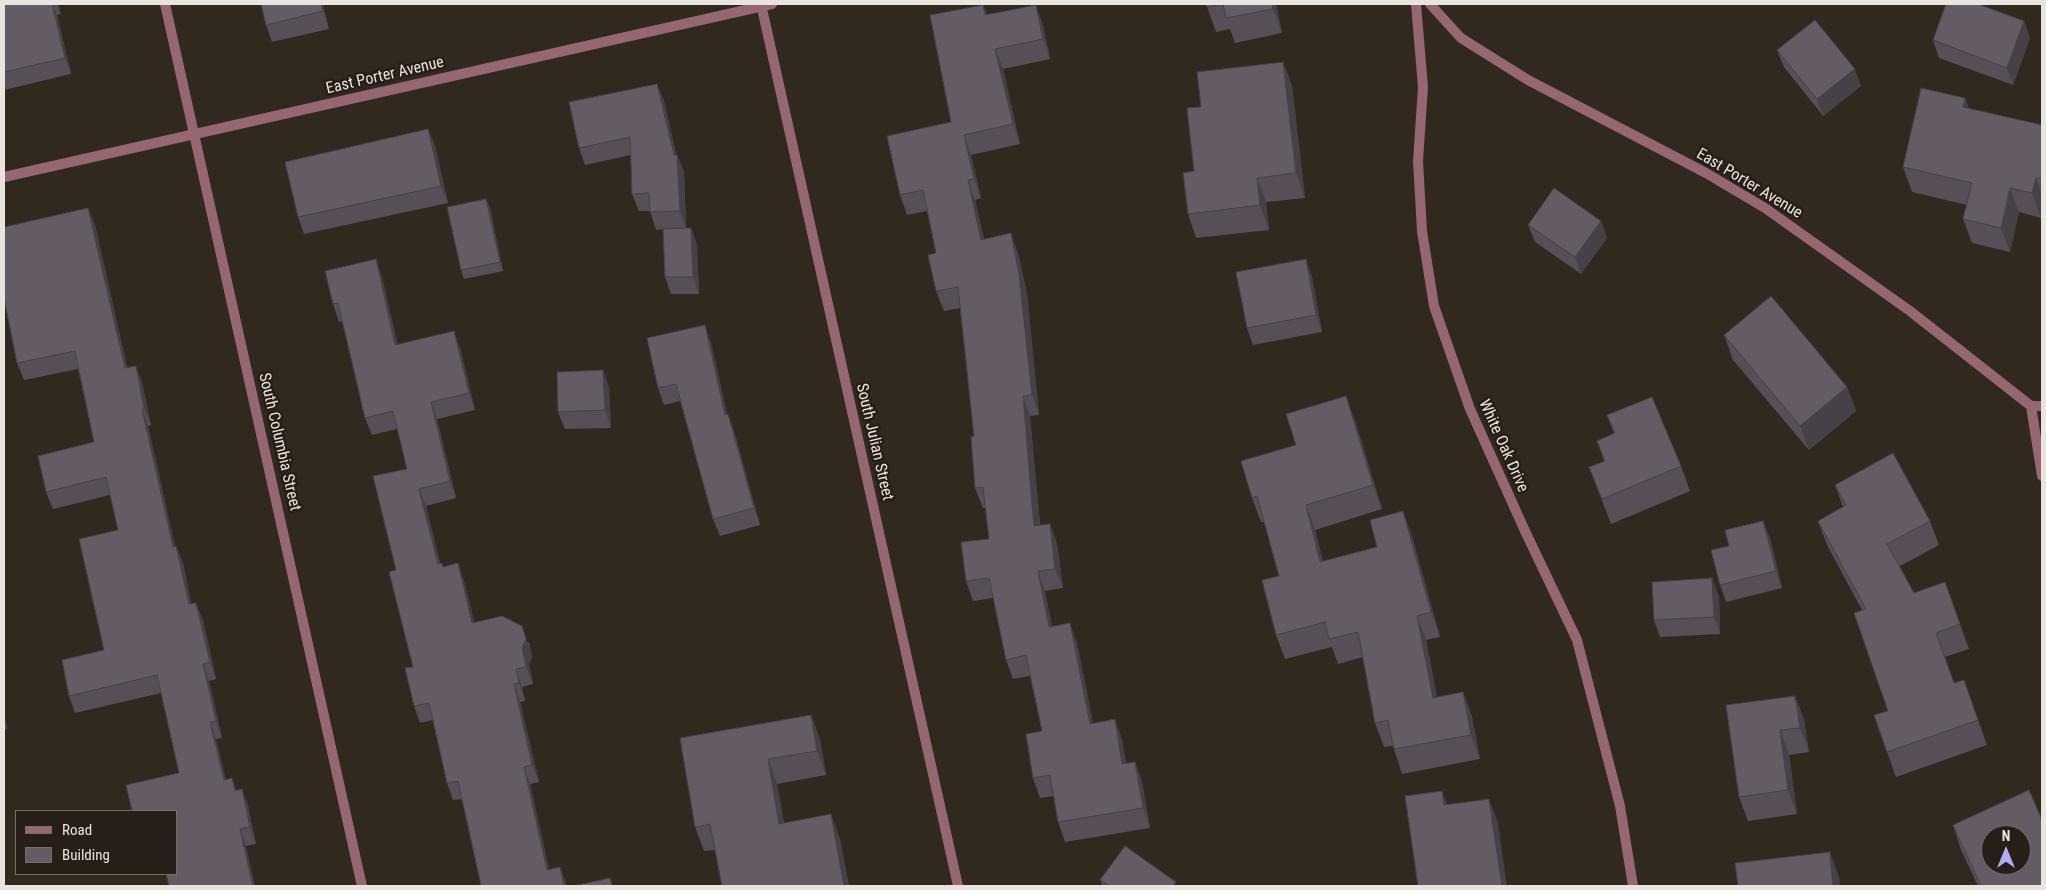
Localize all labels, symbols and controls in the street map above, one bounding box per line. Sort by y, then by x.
street label: East Porter Avenue [324,53,446,99]
street label: East Porter Avenue [1693,145,1805,223]
street label: South Columbia Street [254,371,304,513]
street label: South Julian Street [851,382,897,502]
street label: White Oak Drive [1474,397,1532,495]
legend [15,810,178,875]
text: Road [62,821,92,839]
north arrow [1981,825,2031,875]
text: N [2002,828,2010,844]
text: Building [62,846,110,864]

